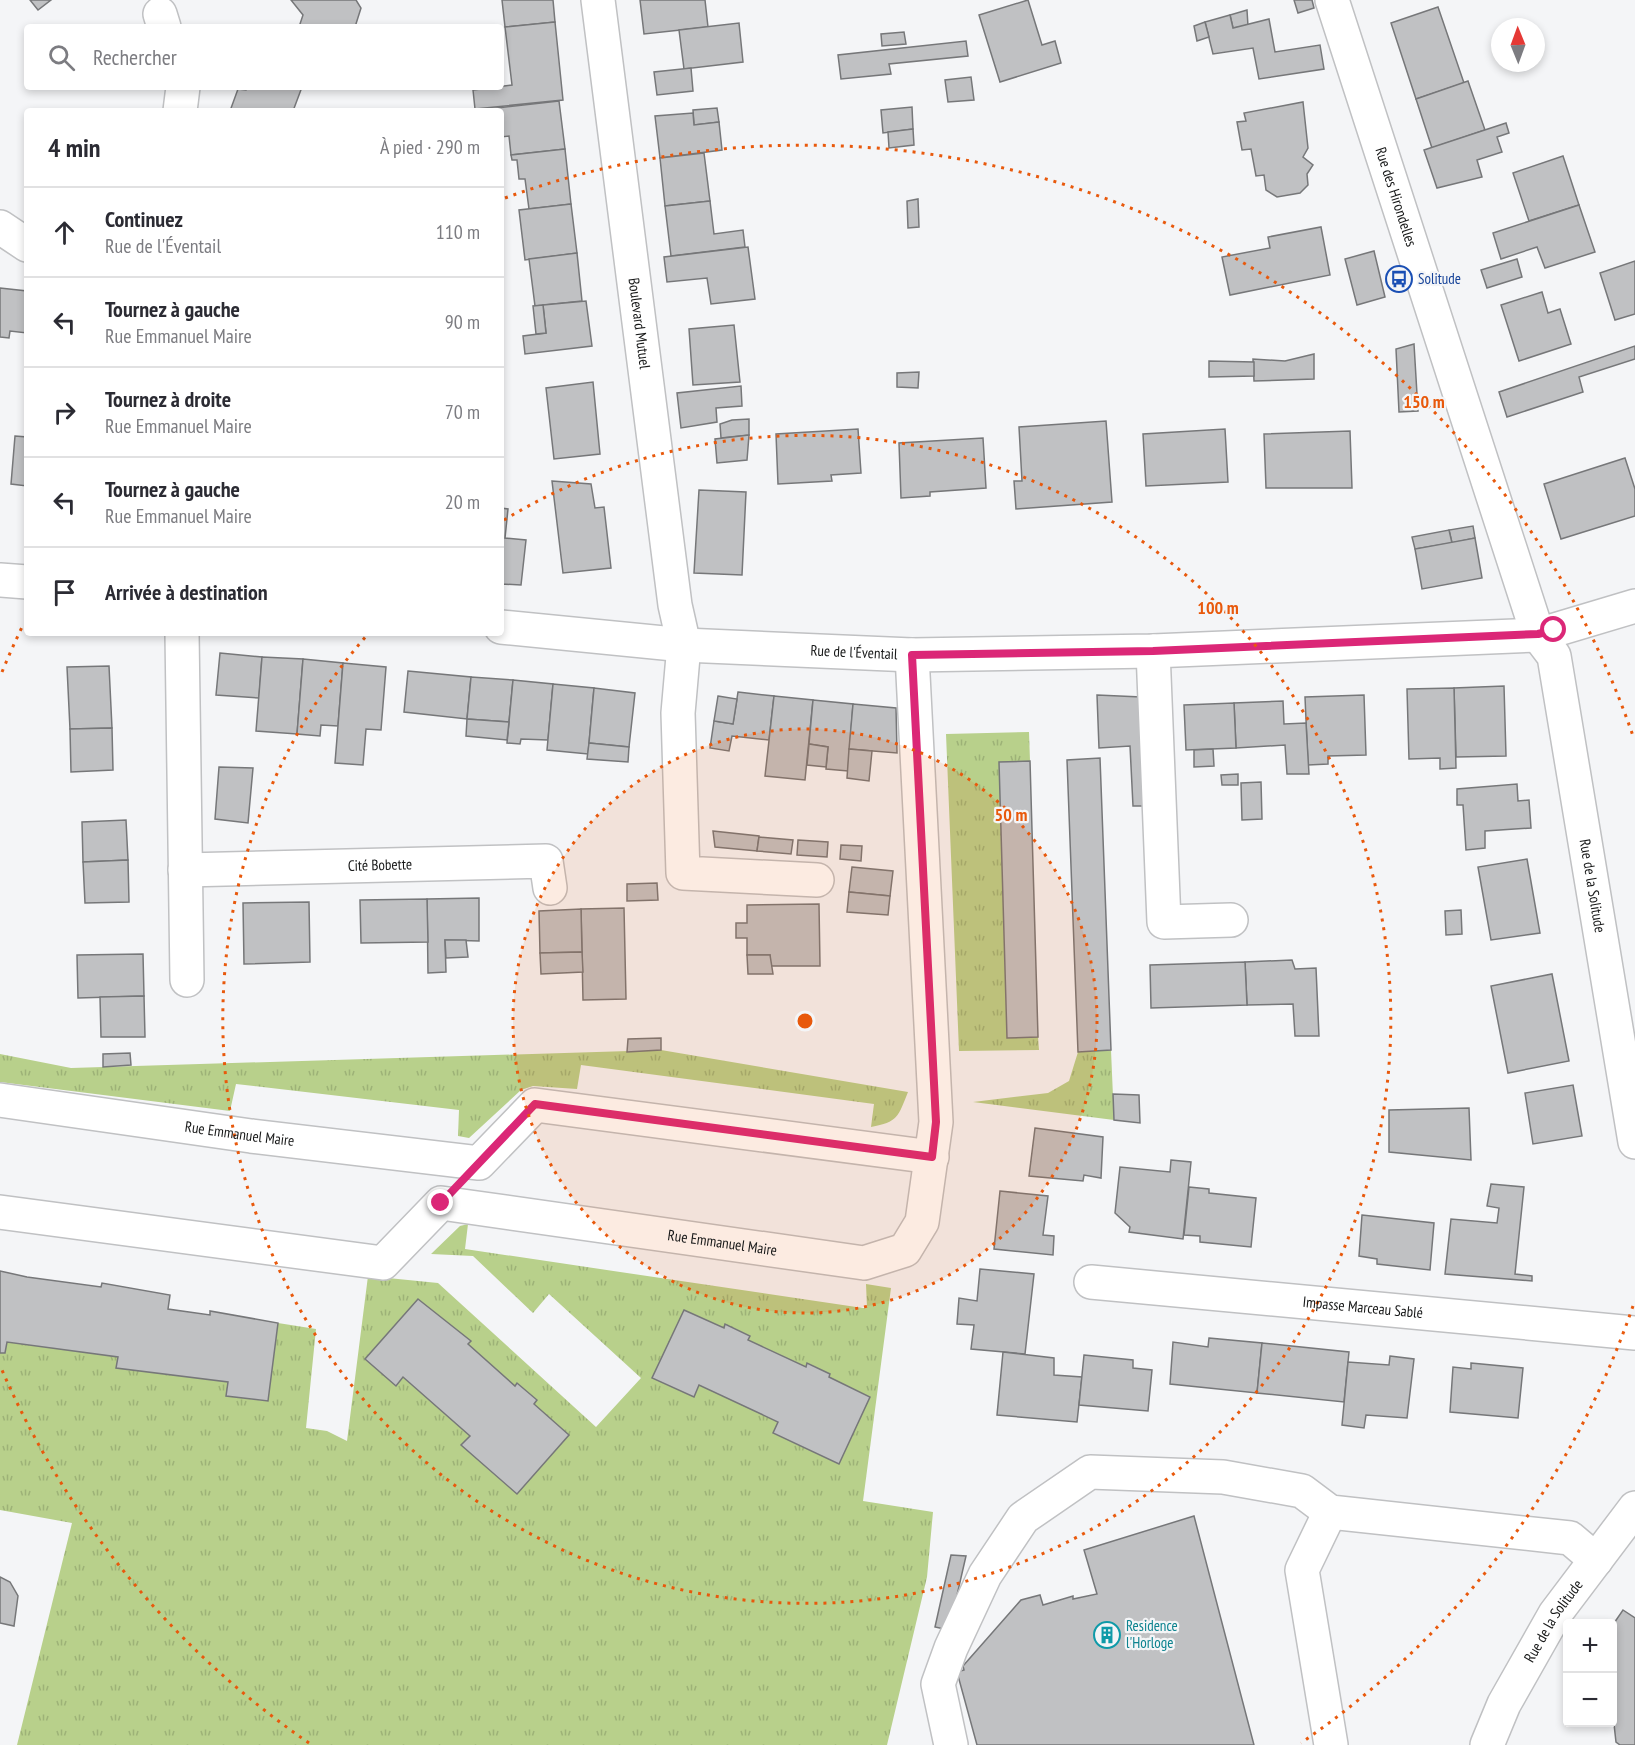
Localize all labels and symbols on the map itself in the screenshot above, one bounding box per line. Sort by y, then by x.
north arrow [1491,18,1545,72]
street label: Rue des Hirondelles [1371,145,1421,249]
bus stop icon: Solitude [1384,264,1414,294]
place label: Solitude [1418,269,1461,288]
street label: Boulevard Mutuel [624,277,655,370]
text: 150 m [1403,390,1445,413]
text: 100 m [1197,596,1239,619]
route start [1540,616,1566,642]
street label: Rue de l'Éventail [810,641,898,663]
text: 50 m [995,803,1027,826]
street label: Rue de la Solitude [1576,837,1610,934]
street label: Cité Bobette [348,854,412,875]
centre of rings [795,1011,815,1031]
street label: Rue Emmanuel Maire [184,1117,295,1150]
route end [427,1189,453,1215]
street label: Rue Emmanuel Maire [667,1225,778,1260]
street label: Impasse Marceau Sablé [1302,1292,1424,1322]
street label: Rue de la Solitude [1520,1576,1587,1666]
place label: Residence l'Horloge [1126,1616,1178,1652]
building icon: Residence l'Horloge [1092,1620,1122,1650]

